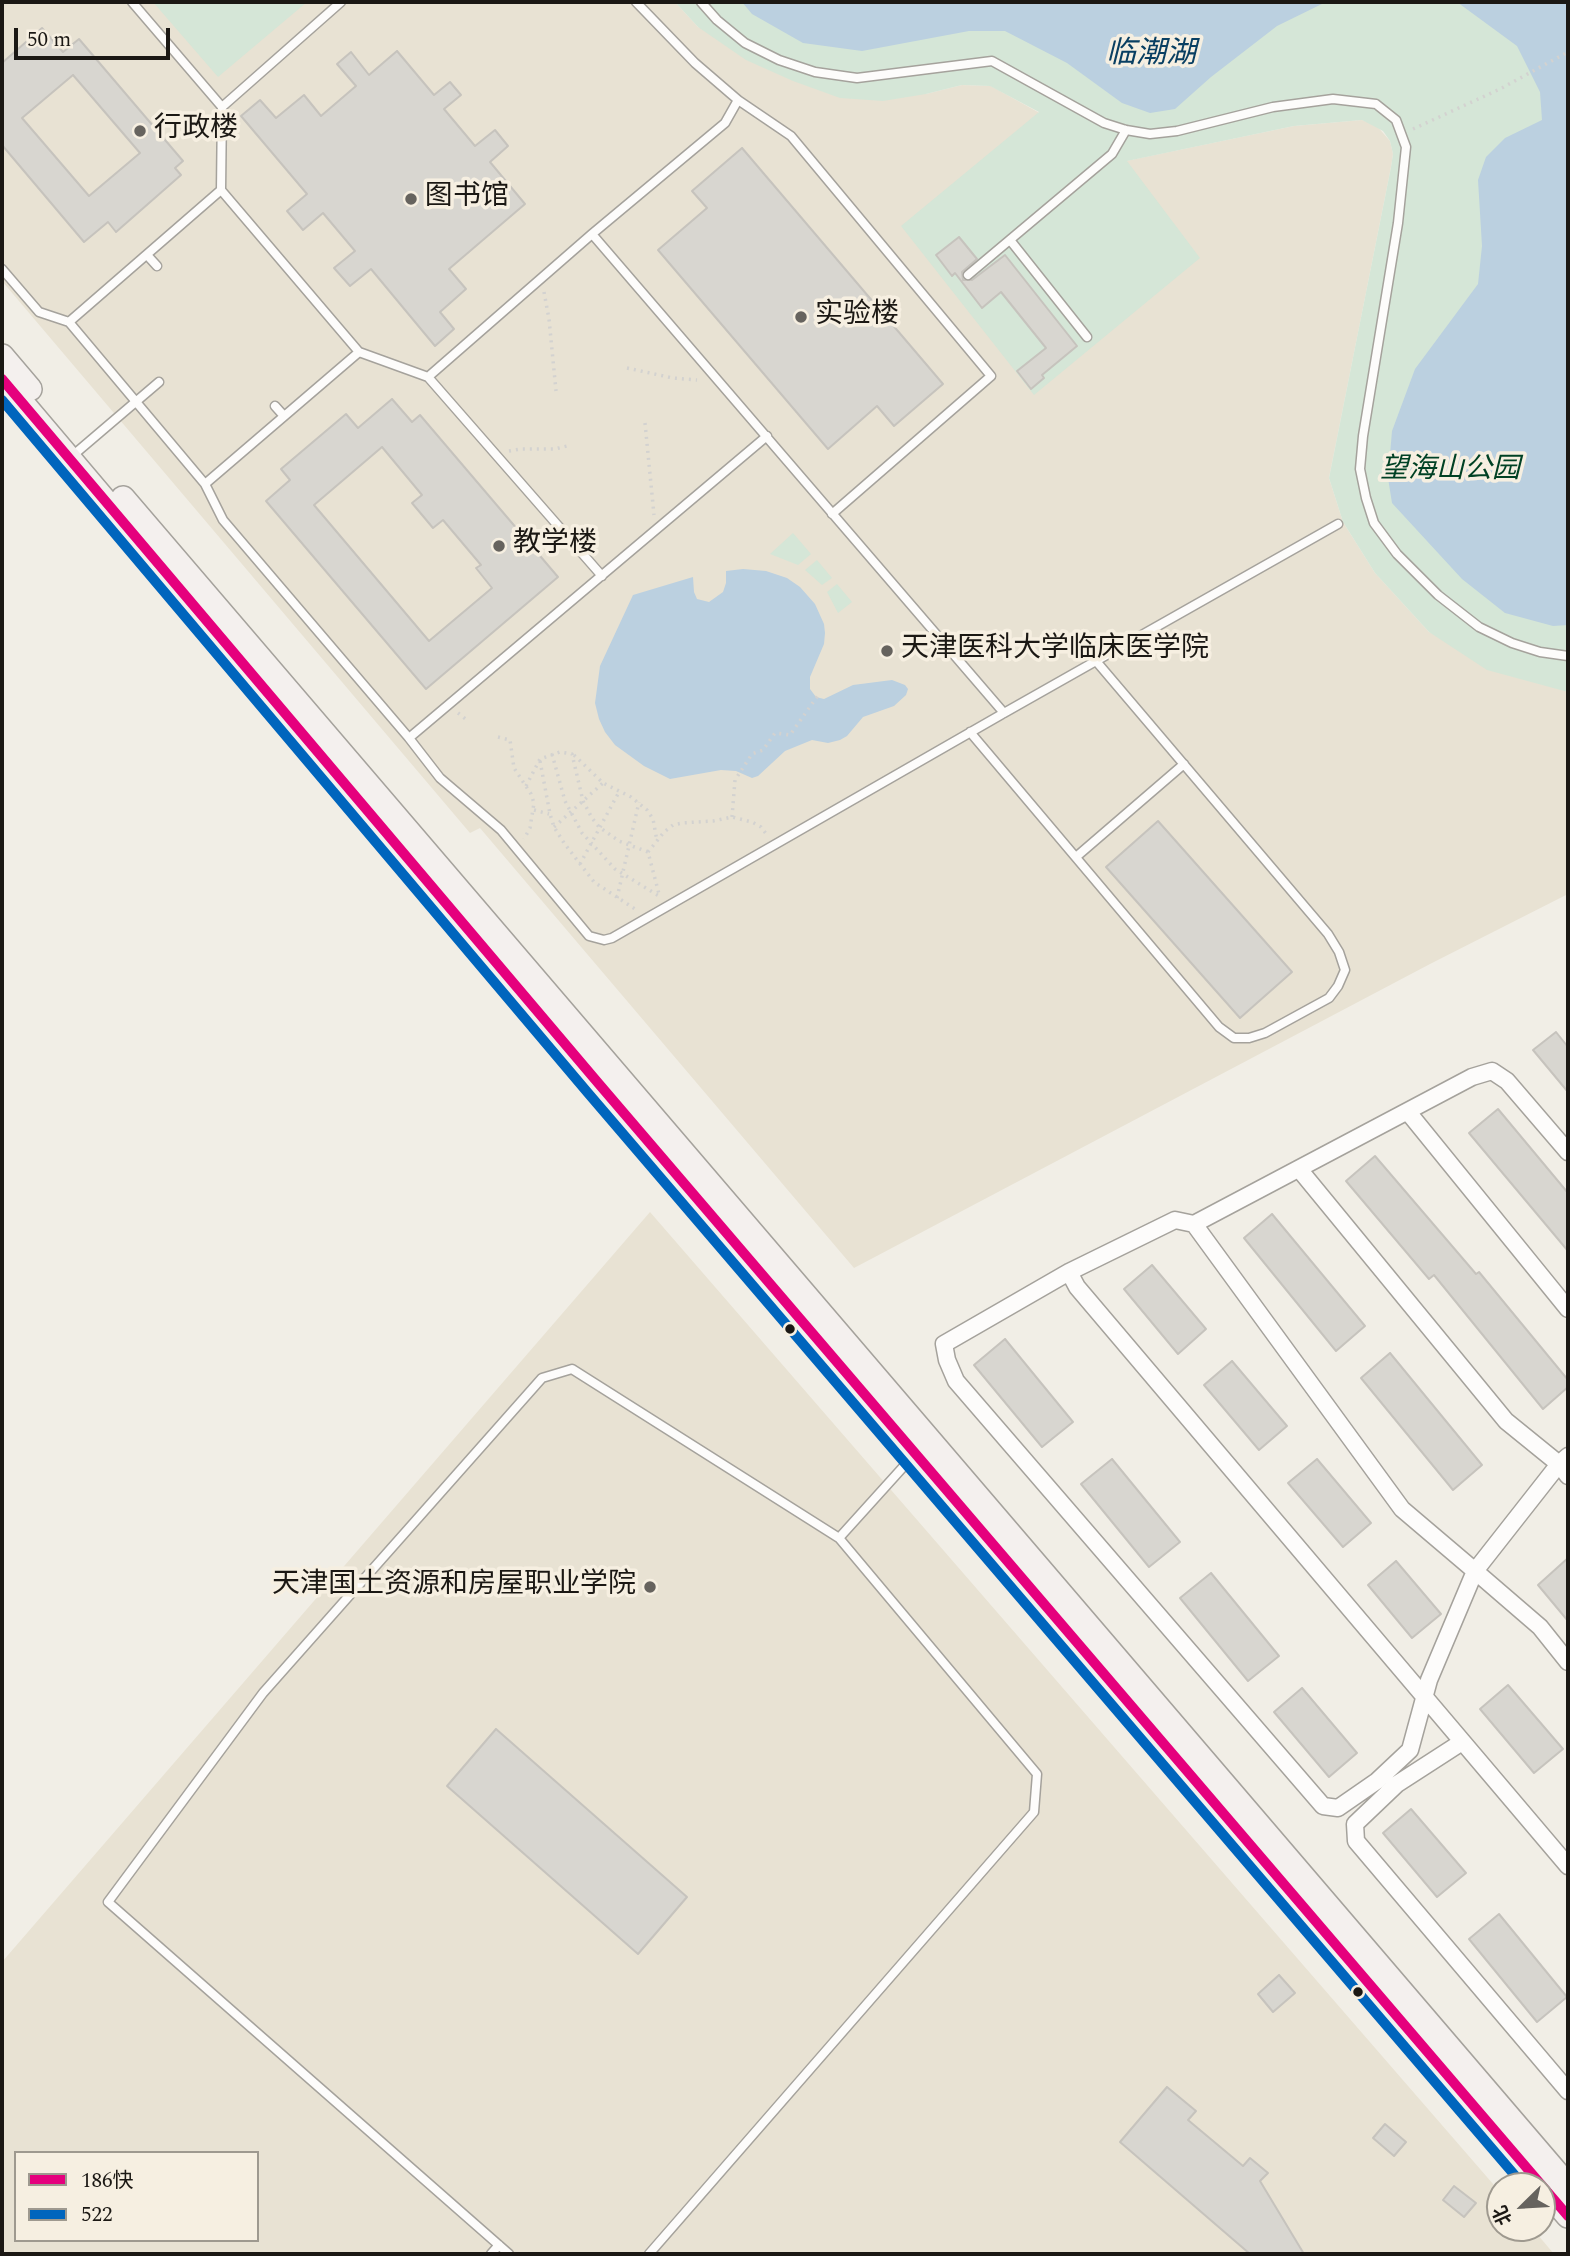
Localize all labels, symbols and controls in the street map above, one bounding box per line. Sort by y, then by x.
scale bar [18,14,173,58]
text: 50 m [27,24,71,56]
water label: 临潮湖 [1106,38,1196,74]
place label: 行政楼 [154,114,238,148]
marker: 行政楼 [132,123,148,139]
place label: 图书馆 [425,182,509,216]
marker: 图书馆 [403,191,419,207]
place label: 实验楼 [815,300,899,334]
marker: 实验楼 [793,309,809,325]
park label: 望海山公园 [1380,455,1520,489]
place label: 教学楼 [513,529,597,563]
marker: 教学楼 [491,538,507,554]
place label: 天津医科大学临床医学院 [901,634,1209,668]
marker: 天津医科大学临床医学院 [879,643,895,659]
unlabelled marker [783,1322,797,1336]
place label: 天津国土资源和房屋职业学院 [272,1570,636,1604]
marker: 天津国土资源和房屋职业学院 [642,1579,658,1595]
unlabelled marker [1351,1985,1365,1999]
legend [14,2151,259,2242]
text: 186快 [81,2165,134,2197]
north arrow [1486,2172,1556,2242]
text: 522 [81,2199,113,2231]
text: 北 [1486,2200,1520,2230]

